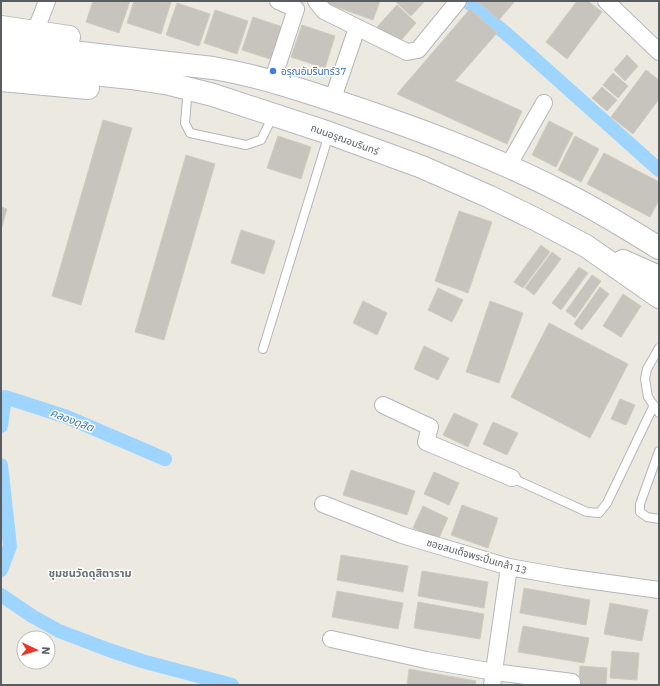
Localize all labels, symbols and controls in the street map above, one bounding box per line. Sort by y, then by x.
place label: อรุณอัมรินทร์37 [281,65,347,78]
marker: อรุณอัมรินทร์37 [268,66,278,76]
street label: ถนนอรุณอมรินทร์ [309,121,381,158]
water label: คลองดุสิต [48,405,97,435]
street label: ซอยสมเด็จพระปิ่นเกล้า 13 [425,536,529,577]
district label: ชุมชนวัดดุสิตาราม [48,566,132,580]
north arrow [16,630,56,670]
text: N [39,646,53,655]

